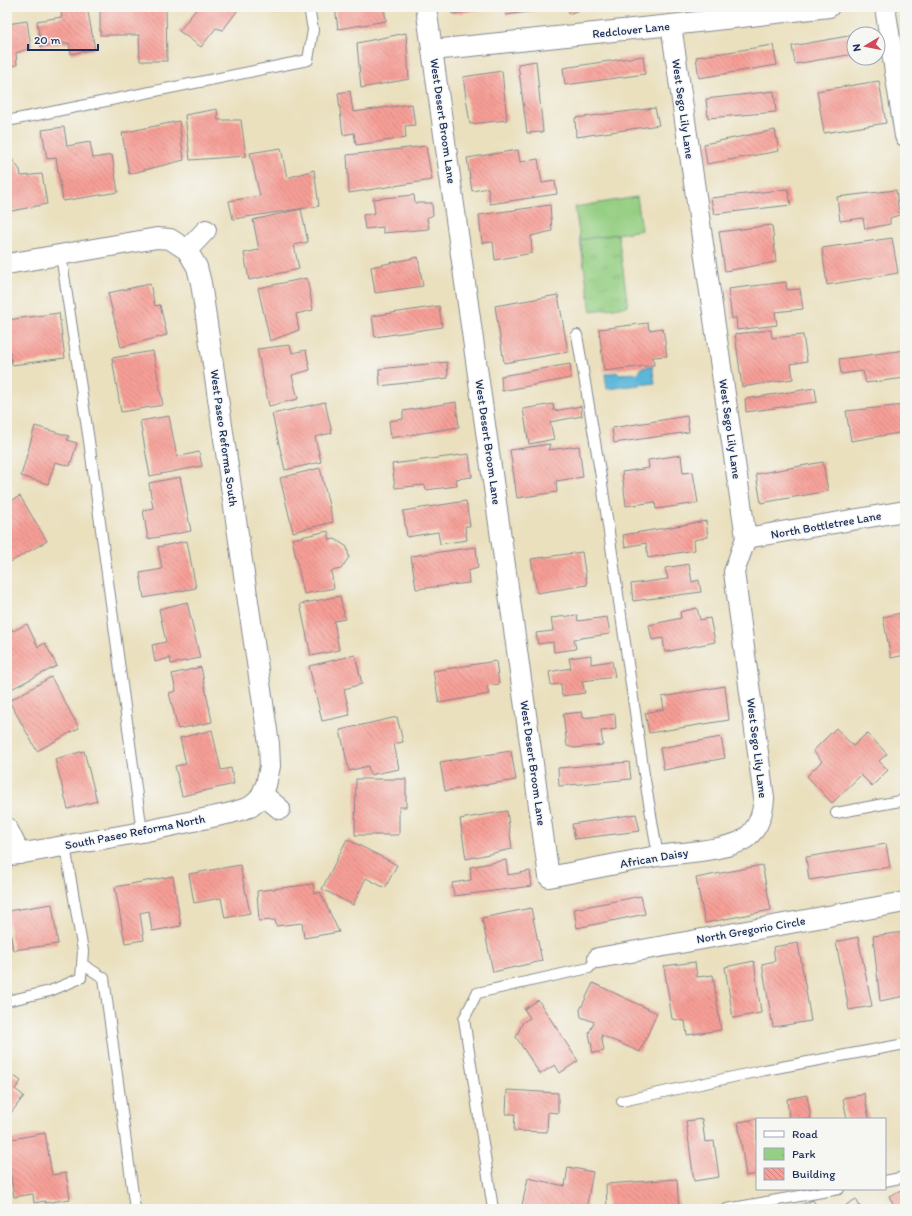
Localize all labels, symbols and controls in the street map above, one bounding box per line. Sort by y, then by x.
street label: Redclover Lane [592,19,671,41]
scale bar [28,26,98,52]
north arrow [846,26,886,66]
text: 20 m [34,33,61,47]
text: N [850,43,864,52]
street label: West Desert Broom Lane [427,57,459,185]
street label: West Sego Lily Lane [669,58,697,160]
street label: West Paseo Reforma South [207,369,241,507]
street label: West Desert Broom Lane [472,378,504,506]
street label: West Sego Lily Lane [716,378,744,480]
street label: North Bottletree Lane [770,508,883,542]
street label: West Sego Lily Lane [744,697,770,799]
street label: West Desert Broom Lane [517,699,549,827]
street label: South Paseo Reforma North [64,811,207,852]
street label: African Daisy [619,845,690,871]
street label: North Gregorio Circle [695,913,807,946]
legend [756,1118,886,1190]
text: Road [792,1127,818,1141]
text: Park [792,1147,816,1161]
text: Building [792,1167,836,1181]

